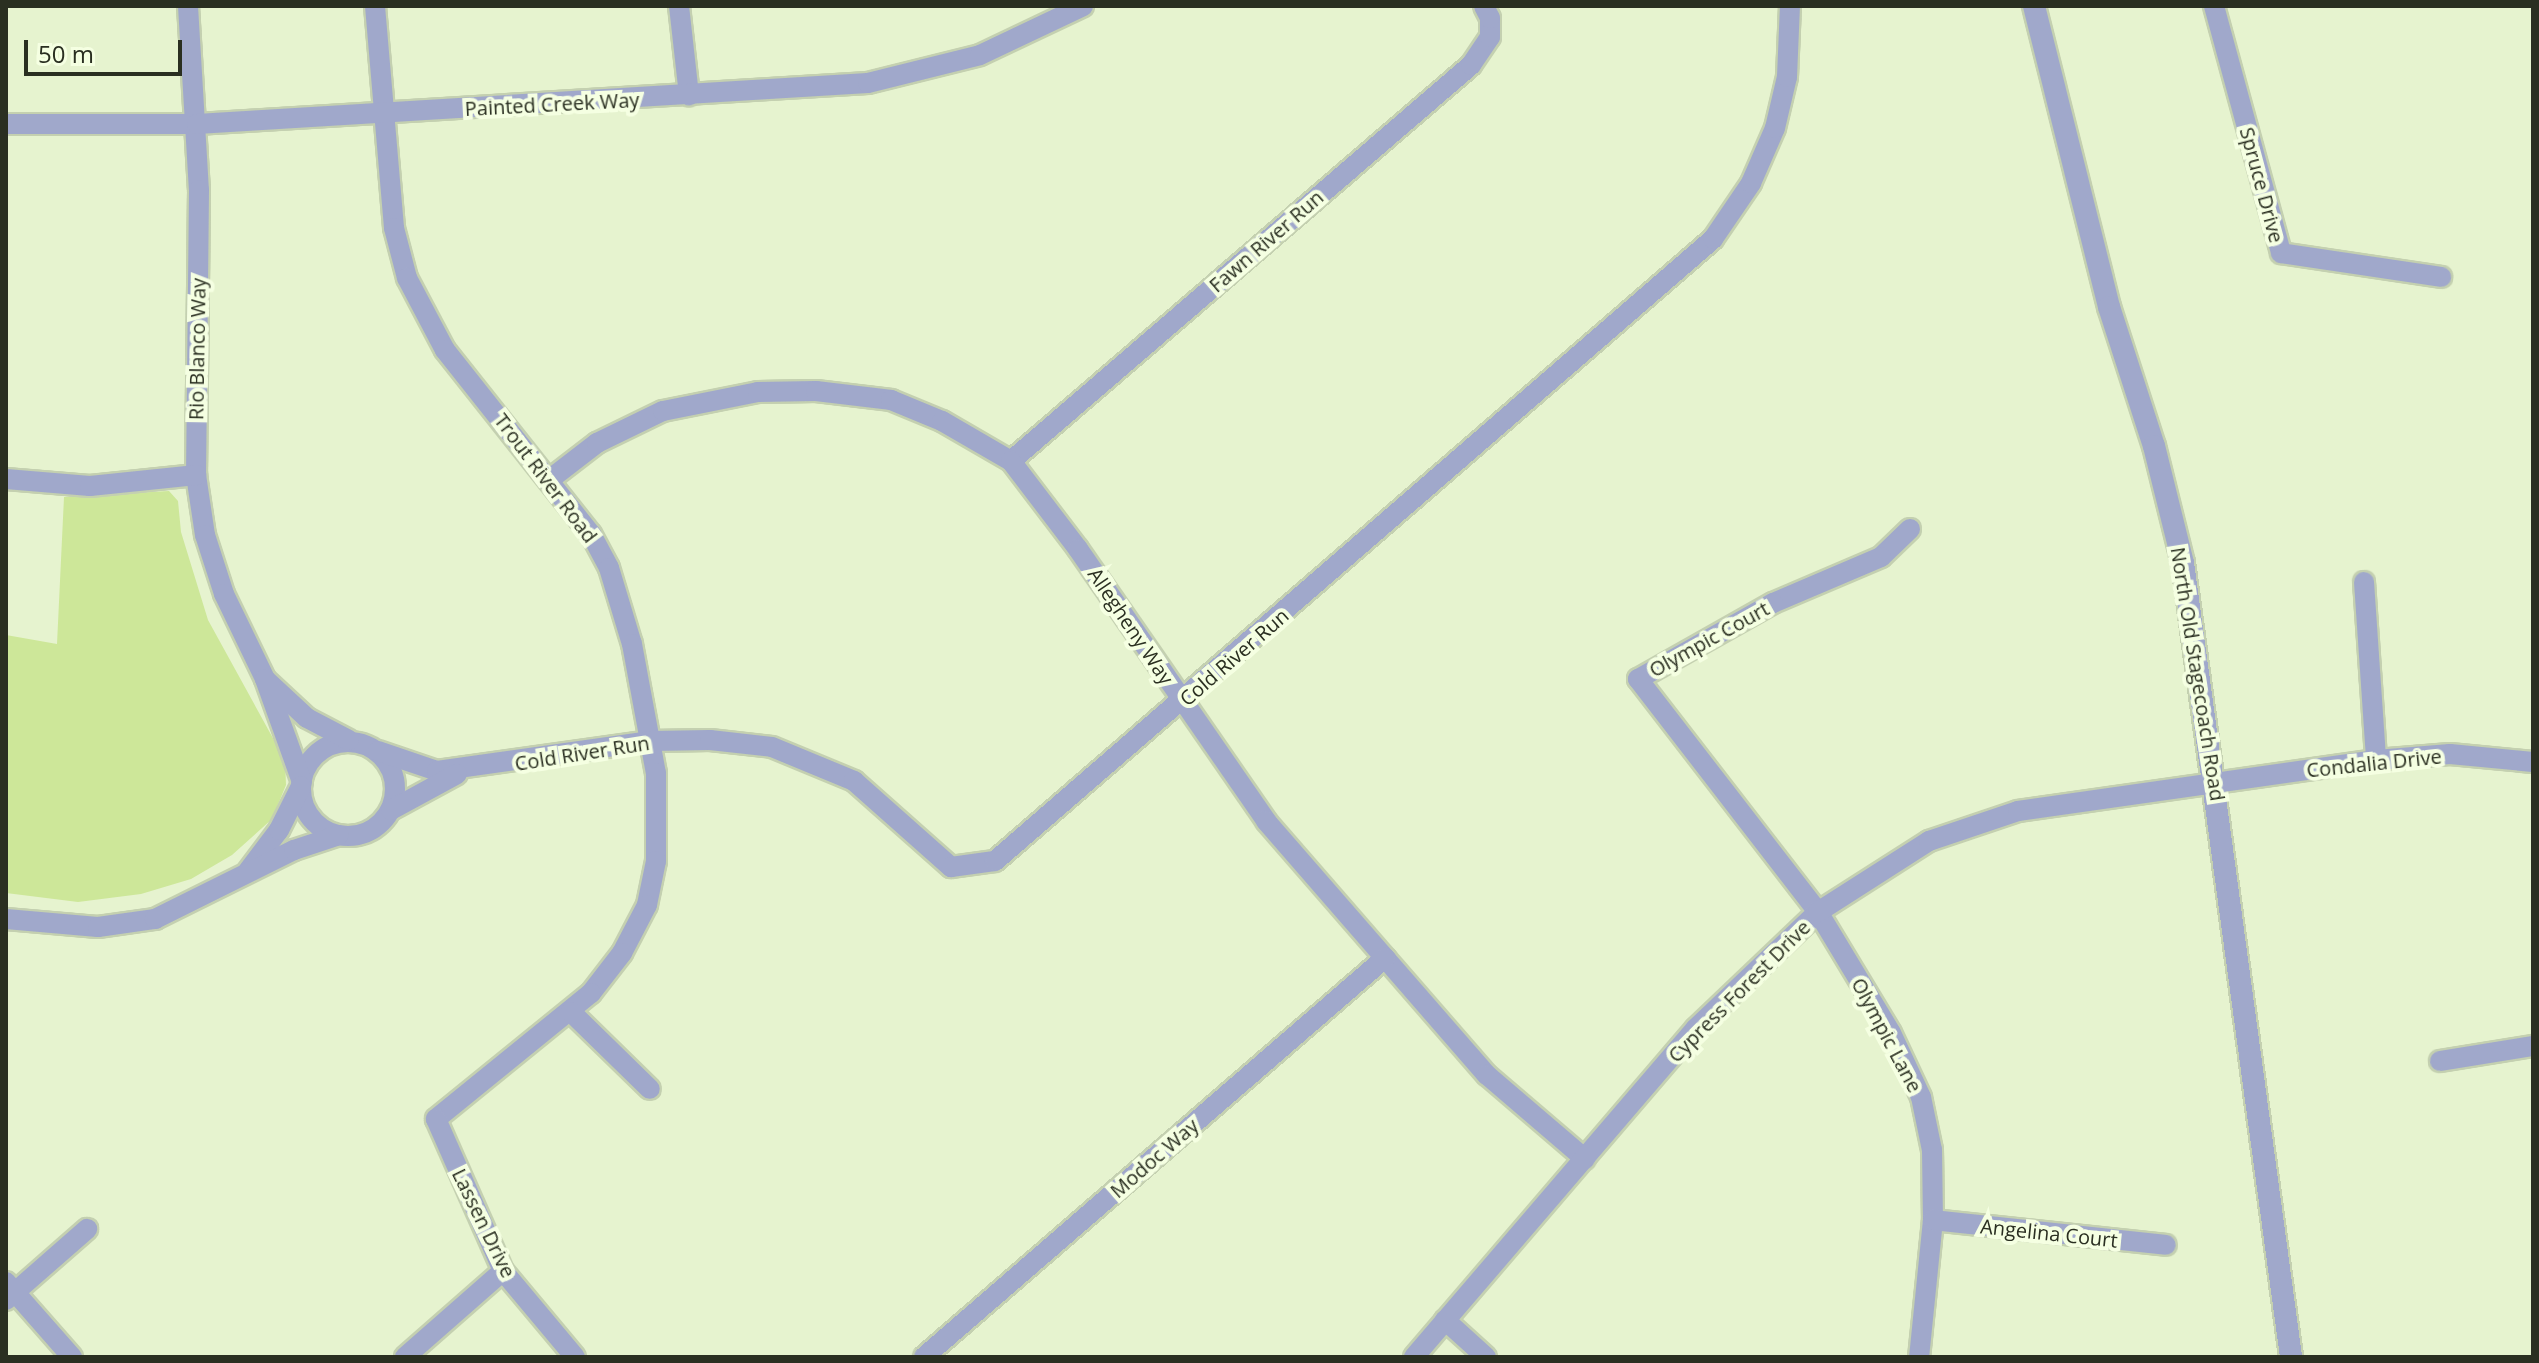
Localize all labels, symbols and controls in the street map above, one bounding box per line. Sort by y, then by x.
scale bar [28,24,186,74]
text: 50 m [38,37,94,70]
street label: Painted Creek Way [464,87,640,121]
street label: Spruce Drive [2235,125,2289,245]
street label: Fawn River Run [1204,185,1328,297]
street label: Rio Blanco Way [184,278,210,420]
street label: Trout River Road [490,409,602,547]
street label: North Old Stagecoach Road [2166,545,2230,803]
street label: Allegheny Way [1083,563,1179,689]
street label: Olympic Court [1645,596,1773,682]
street label: Cold River Run [1175,603,1293,711]
street label: Cold River Run [513,731,651,775]
street label: Condalia Drive [2305,744,2443,782]
street label: Cypress Forest Drive [1663,915,1815,1067]
street label: Olympic Lane [1847,974,1927,1096]
street label: Modoc Way [1105,1113,1203,1203]
street label: Lassen Drive [447,1165,521,1281]
street label: Angelina Court [1979,1214,2119,1252]

